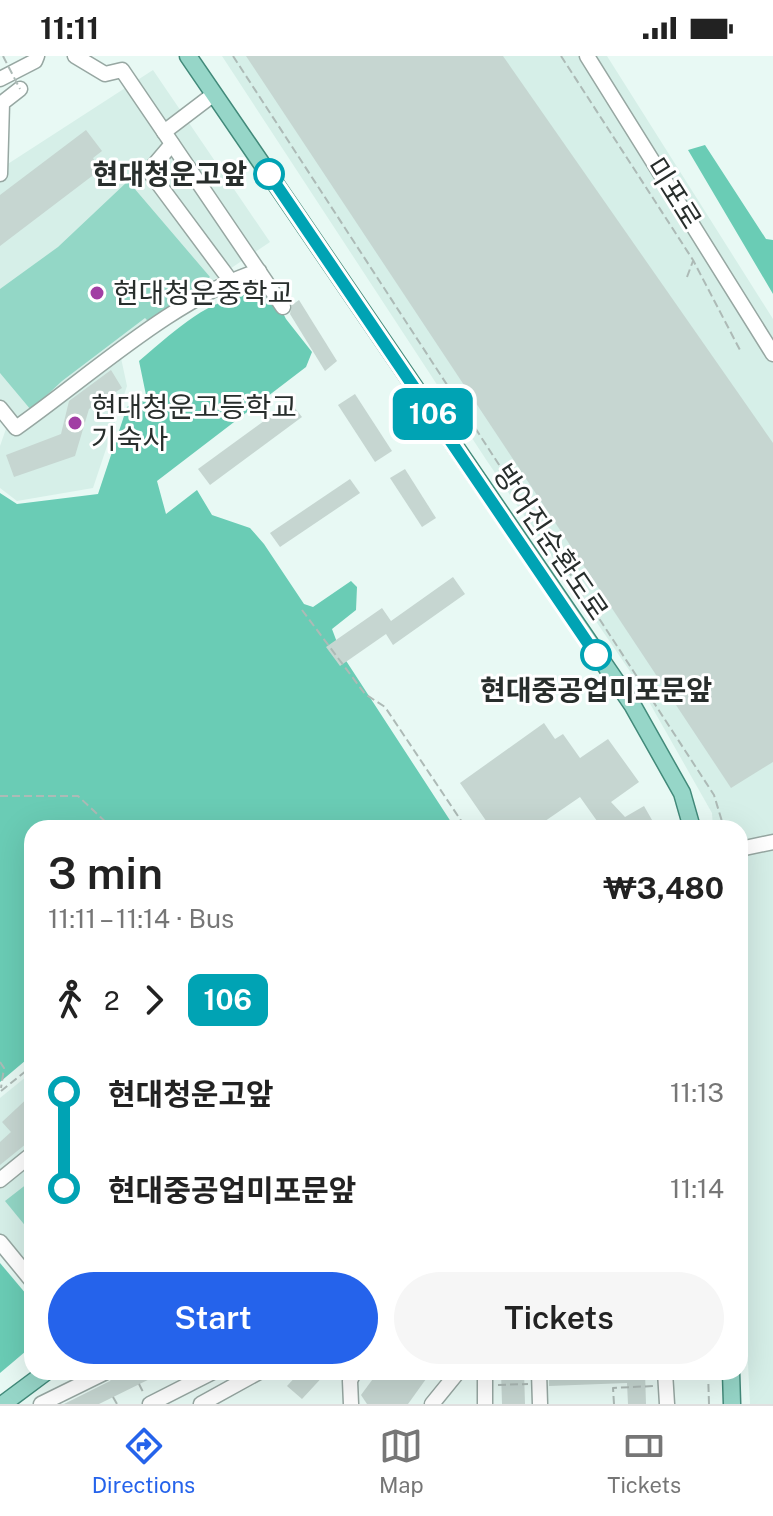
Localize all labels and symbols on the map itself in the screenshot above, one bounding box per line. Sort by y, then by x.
street label: 미포로 [640,151,709,234]
place label: 현대청운고앞 [92,157,247,190]
marker: 현대청운고앞 [254,159,284,189]
place label: 현대청운중학교 [113,276,293,309]
marker: 현대청운중학교 [88,284,106,302]
line badge: 106 [387,388,479,440]
place label: 현대청운고등학교 기숙사 [91,390,297,455]
marker: 현대청운고등학교 기숙사 [66,414,84,432]
street label: 방어진순환도로 [487,458,616,626]
marker: 현대중공업미포문앞 [581,640,611,670]
place label: 현대중공업미포문앞 [480,673,712,706]

